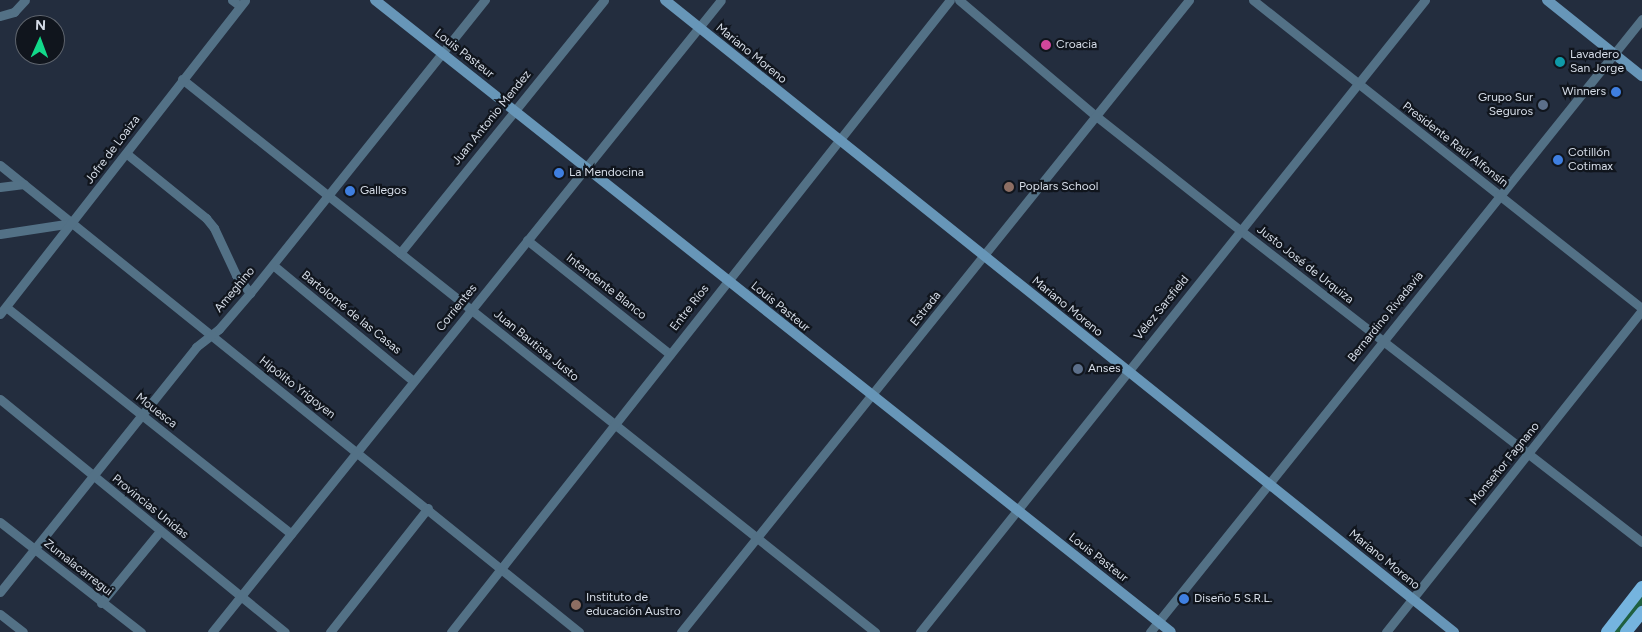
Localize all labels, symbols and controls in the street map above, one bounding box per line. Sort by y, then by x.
north arrow [15,15,65,65]
text: N [35,17,46,34]
street label: Mariano Moreno [713,21,789,87]
street label: Louis Pasteur [431,26,497,82]
place label: Croacia [1056,38,1097,52]
marker: Croacia [1040,39,1052,51]
place label: Lavadero San Jorge [1570,48,1624,76]
marker: Lavadero San Jorge [1554,56,1566,68]
street label: Juan Antonio Mendez [450,68,534,168]
place label: Winners [1562,85,1606,99]
marker: Winners [1610,86,1622,98]
place label: Grupo Sur Seguros [1478,91,1533,119]
street label: Presidente Raúl Alfonsín [1399,99,1511,191]
marker: Grupo Sur Seguros [1537,99,1549,111]
street label: Jofre de Loaiza [83,113,143,187]
place label: Cotillón Cotimax [1568,146,1613,174]
marker: Cotillón Cotimax [1552,154,1564,166]
place label: La Mendocina [569,166,644,180]
marker: La Mendocina [553,167,565,179]
place label: Poplars School [1019,180,1098,194]
marker: Poplars School [1003,181,1015,193]
place label: Gallegos [360,184,407,198]
marker: Gallegos [344,185,356,197]
street label: Justo José de Urquiza [1254,223,1356,307]
street label: Intendente Blanco [563,251,649,323]
street label: Ameghino [212,264,258,316]
street label: Bartolomé de las Casas [298,268,404,358]
street label: Bernardino Rivadavia [1345,269,1427,365]
street label: Vélez Sarsfield [1132,273,1192,343]
street label: Mariano Moreno [1029,274,1105,340]
street label: Louis Pasteur [748,279,812,335]
street label: Corrientes [434,282,480,334]
street label: Entre Ríos [667,282,713,334]
street label: Estrada [908,289,944,329]
street label: Juan Bautista Justo [491,307,581,385]
street label: Hipólito Yrigoyen [256,354,338,422]
place label: Anses [1088,362,1121,376]
marker: Anses [1072,363,1084,375]
street label: Mouesca [132,390,180,432]
street label: Monseñor Fagnano [1467,420,1543,508]
street label: Provincias Unidas [109,472,191,542]
street label: Mariano Moreno [1346,527,1422,593]
street label: Louis Pasteur [1065,530,1131,586]
street label: Zumalacarregui [41,537,115,599]
place label: Instituto de educación Austro [586,591,681,619]
place label: Diseño 5 S.R.L. [1194,592,1272,606]
marker: Diseño 5 S.R.L. [1178,593,1190,605]
marker: Instituto de educación Austro [570,599,582,611]

